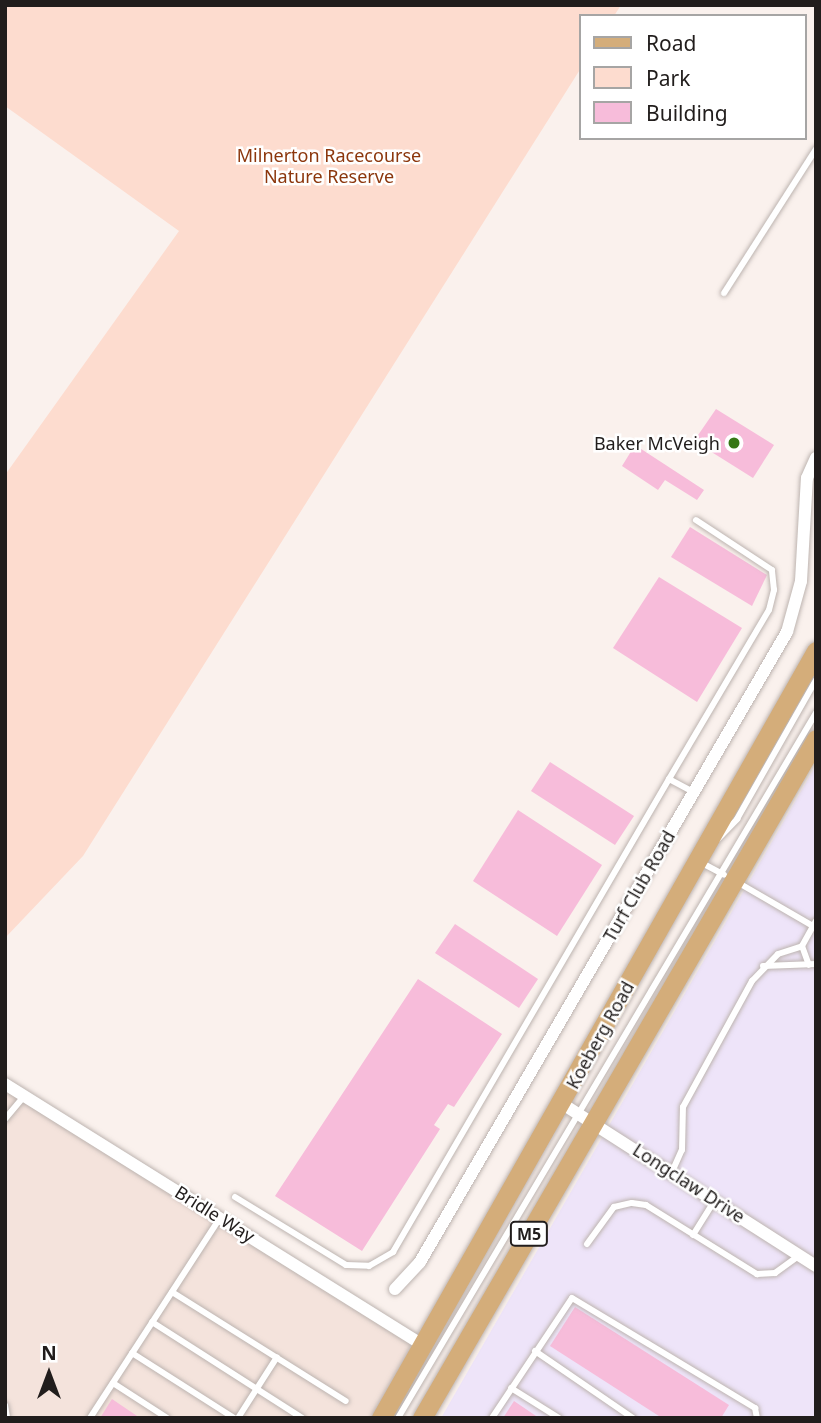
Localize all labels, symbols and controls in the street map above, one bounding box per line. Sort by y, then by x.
legend [580,14,807,140]
text: Road [646,29,696,57]
text: Park [646,64,690,92]
text: Building [646,99,728,127]
park label: Milnerton Racecourse Nature Reserve [237,145,421,188]
place label: Baker McVeigh [594,432,720,454]
marker: Baker McVeigh [726,435,742,451]
street label: Turf Club Road [598,827,680,945]
street label: Koeberg Road [562,977,638,1093]
street label: Longclaw Drive [629,1139,749,1227]
street label: Bridle Way [171,1181,259,1247]
road number: M5 [510,1222,548,1246]
north arrow [14,1339,84,1409]
text: N [41,1340,57,1366]

